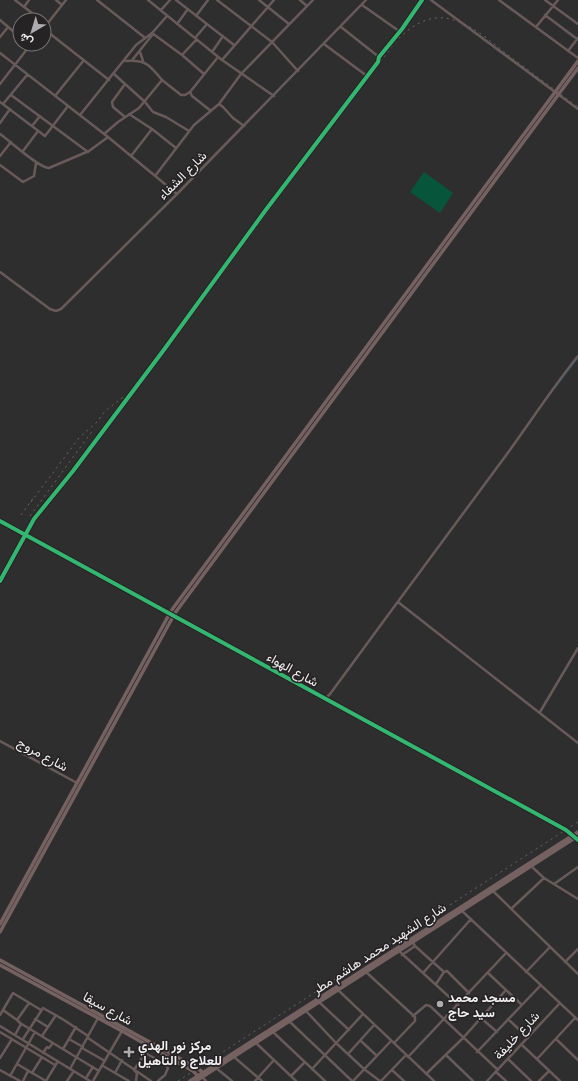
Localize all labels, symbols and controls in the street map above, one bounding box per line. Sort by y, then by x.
north arrow [12,12,52,52]
text: ش [17,30,35,49]
street label: شارع الشفاء [155,148,211,204]
street label: شارع الهواء [263,649,321,691]
street label: شارع مروج [14,734,71,776]
street label: شارع الشهيد محمد هاشم مطر [309,900,450,999]
street label: شارع سيقا [80,989,135,1030]
place label: مسجد محمد سيد حاج [448,990,516,1021]
marker: مسجد محمد سيد حاج [435,999,445,1009]
street label: شارع خليفة [490,1008,544,1064]
place label: مركز نور الهدي للعلاج و التاهيل [138,1038,222,1069]
marker: مركز نور الهدي للعلاج و التاهيل [123,1046,135,1058]

